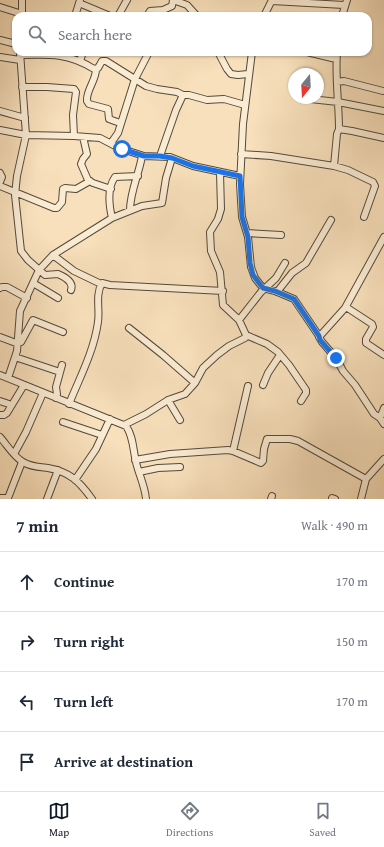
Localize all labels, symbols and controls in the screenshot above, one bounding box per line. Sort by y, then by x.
search box [12,12,372,56]
icon: search [26,23,48,45]
text: Search here [58,24,132,45]
north arrow [288,68,324,104]
route start [113,140,131,158]
route end [327,349,345,367]
text: 7 min [16,513,58,538]
text: Walk · 490 m [301,516,368,535]
icon: ahead [16,571,38,593]
text: Continue [54,571,115,592]
text: 170 m [336,572,368,591]
icon: right [16,631,38,653]
text: Turn right [54,631,125,652]
text: 150 m [336,632,368,651]
icon: left [16,691,38,713]
text: Turn left [54,691,113,712]
text: 170 m [336,692,368,711]
icon: arrive [16,751,38,773]
text: Arrive at destination [54,751,193,772]
tab: Map [48,800,70,840]
tab: Directions [166,800,213,840]
tab: Saved [309,800,336,840]

